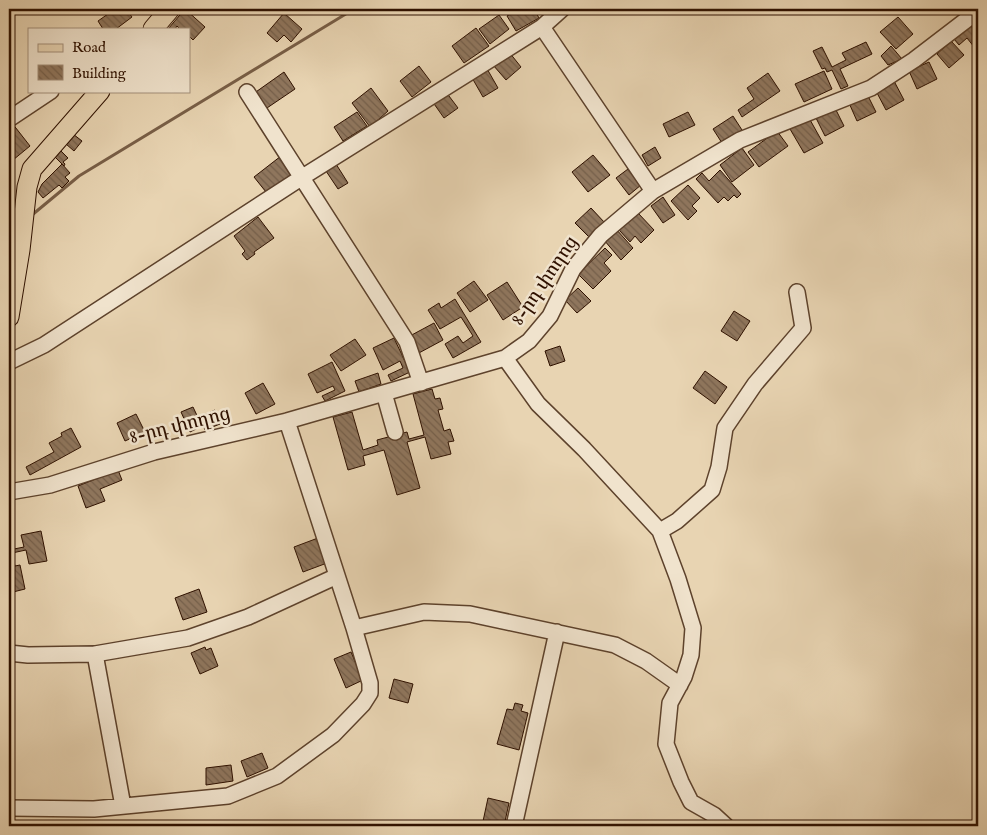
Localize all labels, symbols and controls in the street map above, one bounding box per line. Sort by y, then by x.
legend [28,28,190,92]
text: Road [72,38,107,57]
text: Building [72,64,127,83]
street label: 8-րդ փողոց [506,232,584,330]
street label: 8-րդ փողոց [127,402,233,450]

